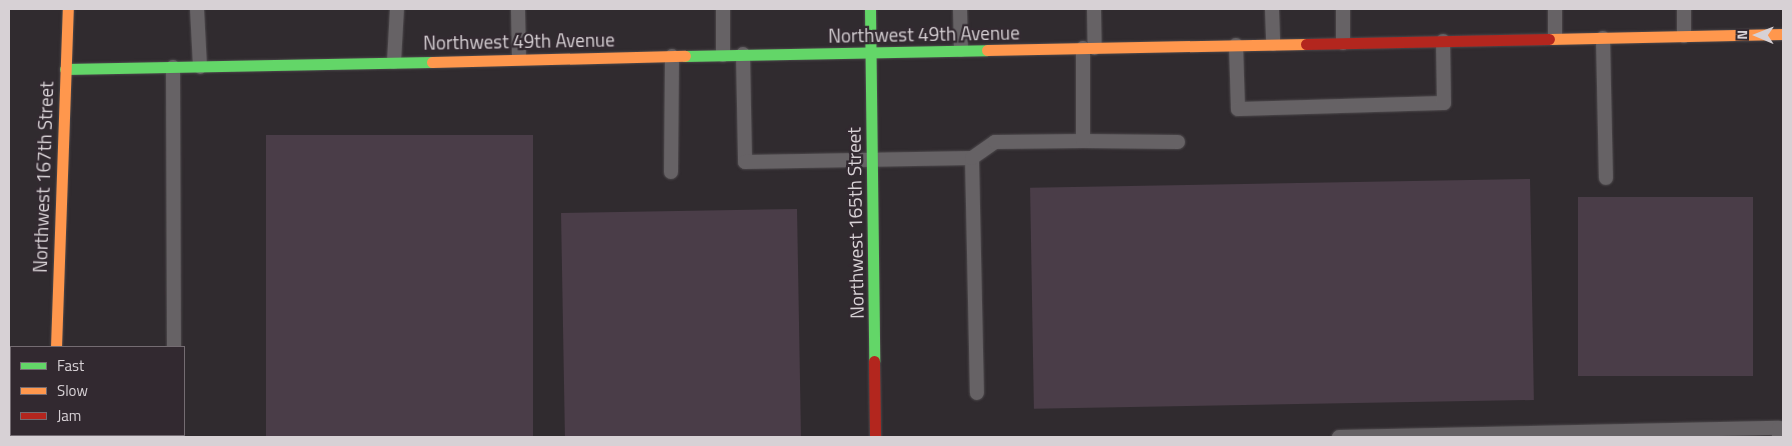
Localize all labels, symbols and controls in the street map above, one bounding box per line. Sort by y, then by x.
north arrow [1732,10,1782,60]
street label: Northwest 49th Avenue [828,21,1020,47]
street label: Northwest 49th Avenue [423,28,615,54]
text: N [1731,30,1752,40]
street label: Northwest 167th Street [28,81,58,273]
street label: Northwest 165th Street [842,127,868,319]
legend [10,346,185,436]
text: Fast [57,354,84,377]
text: Slow [57,379,88,402]
text: Jam [57,404,81,427]

